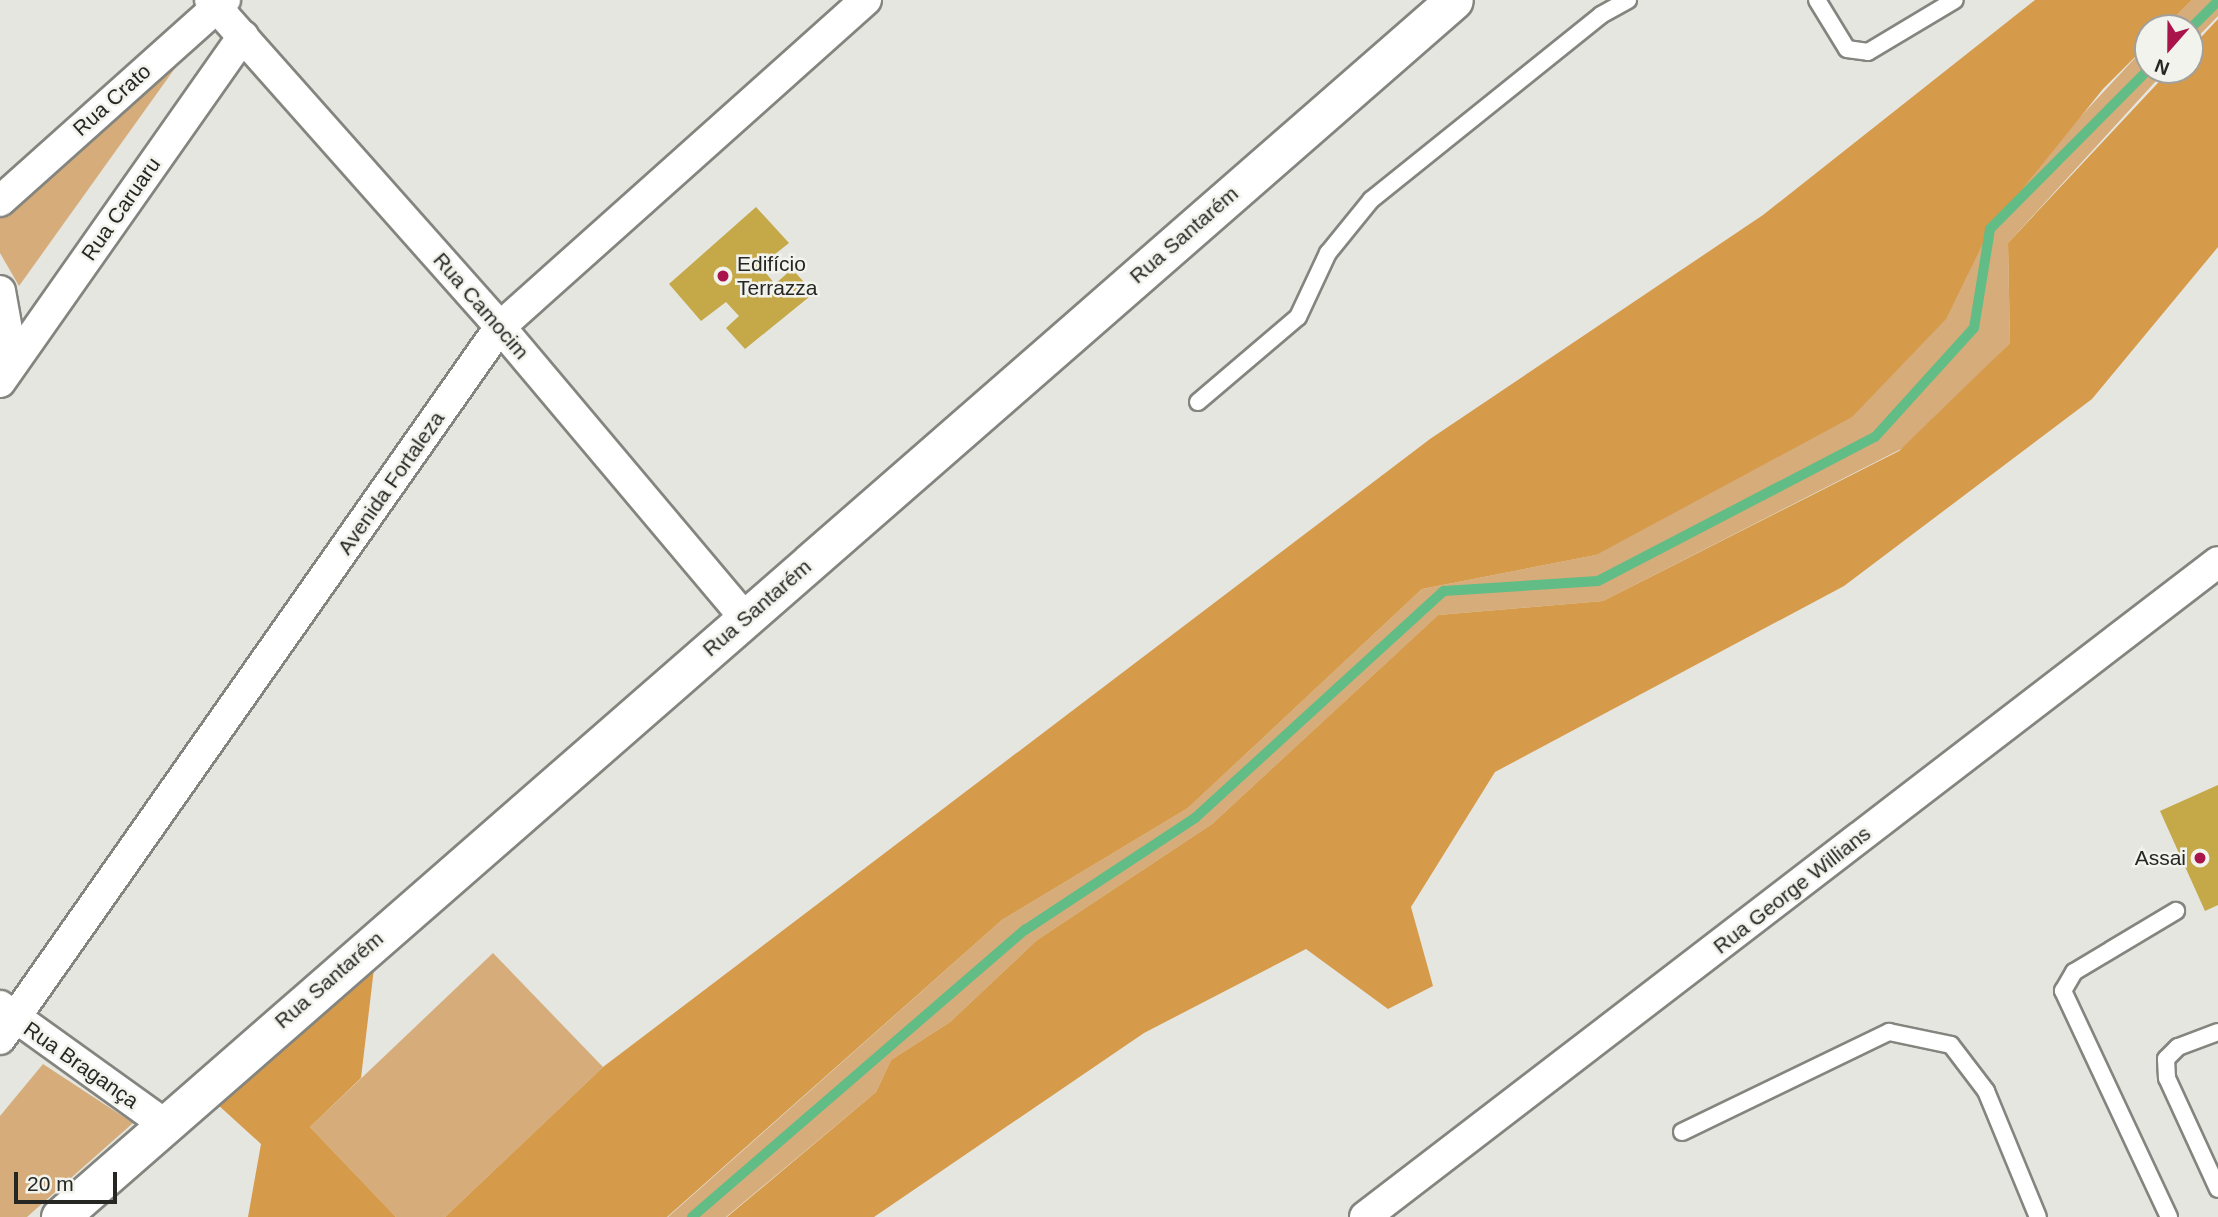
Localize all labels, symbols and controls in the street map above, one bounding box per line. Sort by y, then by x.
north arrow [2134,14,2204,84]
text: N [2152,55,2172,79]
street label: Rua Crato [68,59,156,141]
street label: Rua Caruaru [76,153,166,265]
street label: Rua Santarém [1125,181,1243,289]
street label: Rua Camocim [428,248,534,364]
place label: Edifício Terrazza [737,251,818,301]
marker: Edifício Terrazza [715,268,731,284]
street label: Avenida Fortaleza [332,407,450,559]
street label: Rua Santarém [698,554,816,662]
street label: Rua George Willians [1708,821,1876,959]
place label: Assai [2135,845,2186,871]
marker: Assai [2192,850,2208,866]
street label: Rua Santarém [270,926,388,1034]
street label: Rua Bragança [19,1016,143,1114]
scale bar [18,1158,121,1202]
text: 20 m [27,1172,74,1195]

